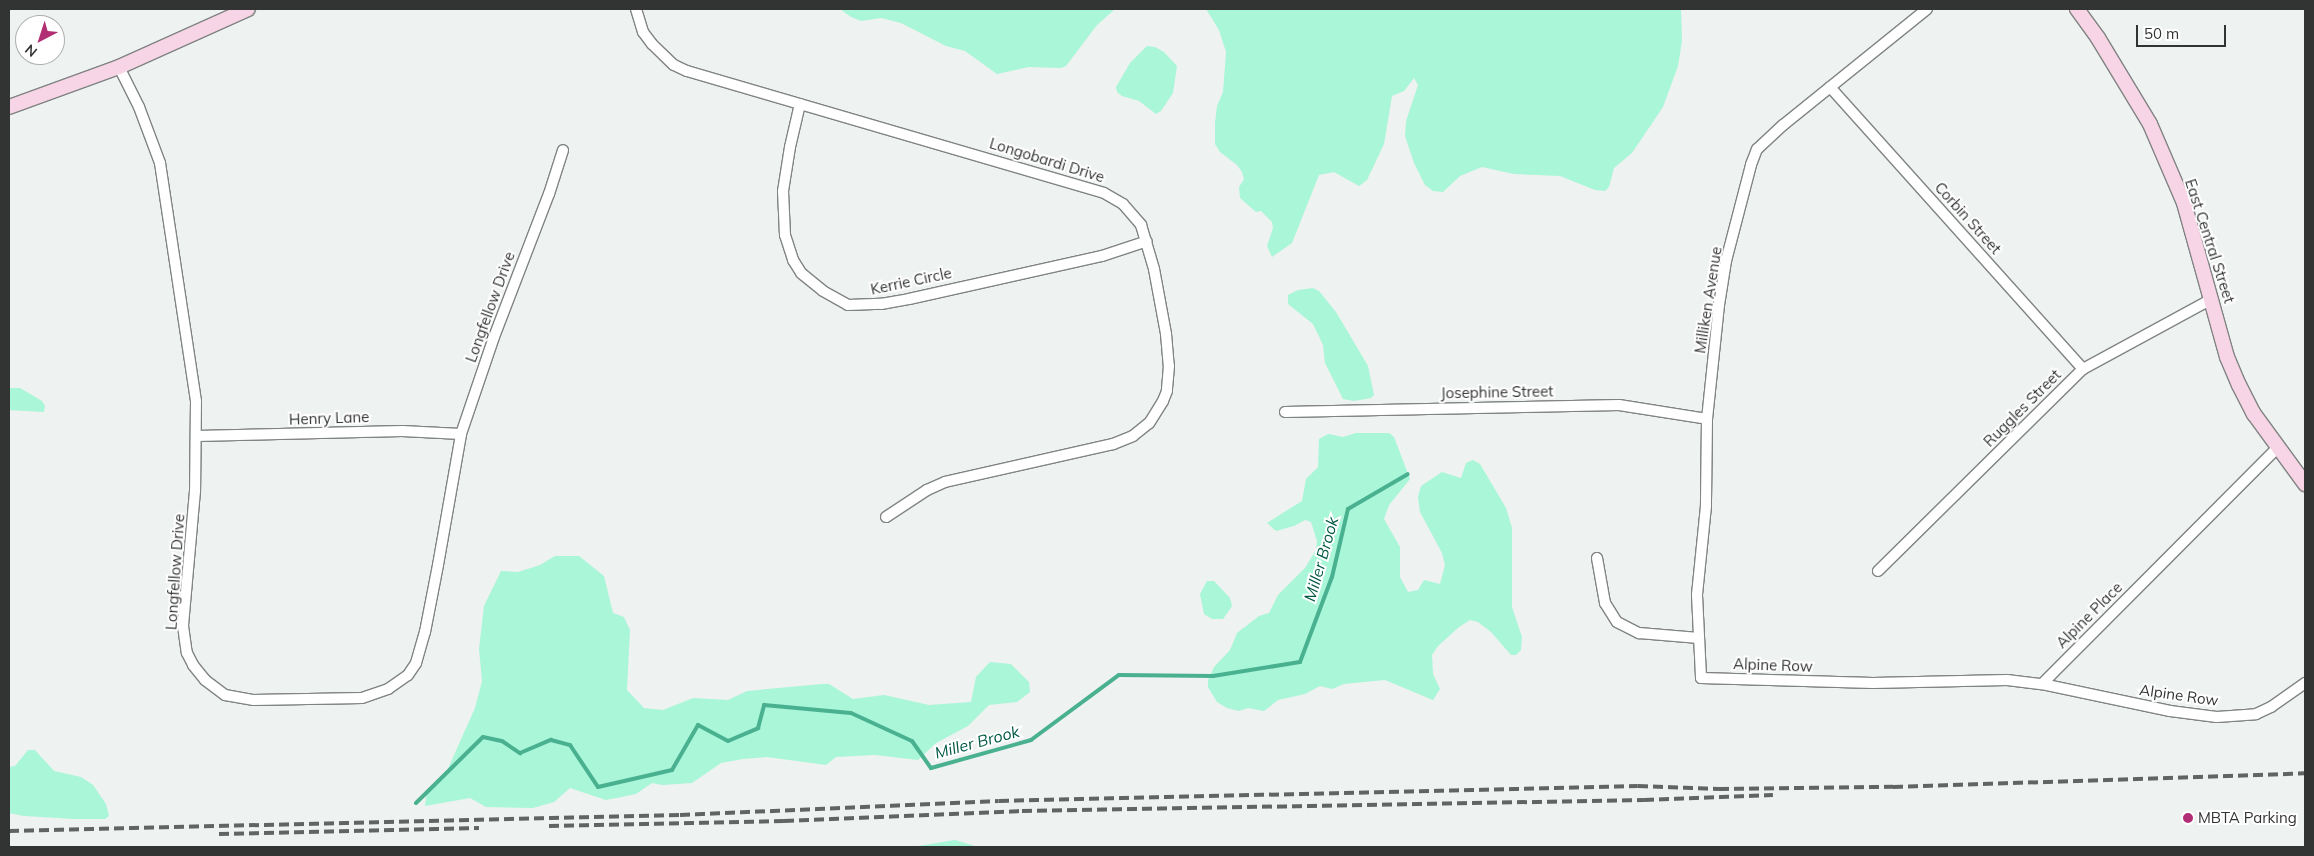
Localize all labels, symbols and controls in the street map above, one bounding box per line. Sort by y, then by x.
north arrow [15,15,65,65]
scale bar [2139,15,2229,47]
text: 50 m [2144,24,2179,43]
text: N [21,40,41,61]
street label: Longobardi Drive [987,134,1107,186]
street label: East Central Street [2181,177,2239,305]
street label: Corbin Street [1931,178,2005,258]
street label: Milliken Avenue [1691,245,1725,355]
street label: Longfellow Drive [462,249,518,365]
street label: Kerrie Circle [869,264,953,298]
street label: Ruggles Street [1980,366,2064,450]
street label: Josephine Street [1440,382,1554,402]
street label: Henry Lane [289,408,369,428]
street label: Longfellow Drive [162,513,188,631]
water label: Miller Brook [1300,515,1342,603]
street label: Alpine Place [2052,578,2126,652]
street label: Alpine Row [1733,655,1813,675]
street label: Alpine Row [2138,681,2220,709]
water label: Miller Brook [933,721,1021,763]
place label: MBTA Parking [2198,809,2297,827]
marker: MBTA Parking [2182,812,2194,824]

